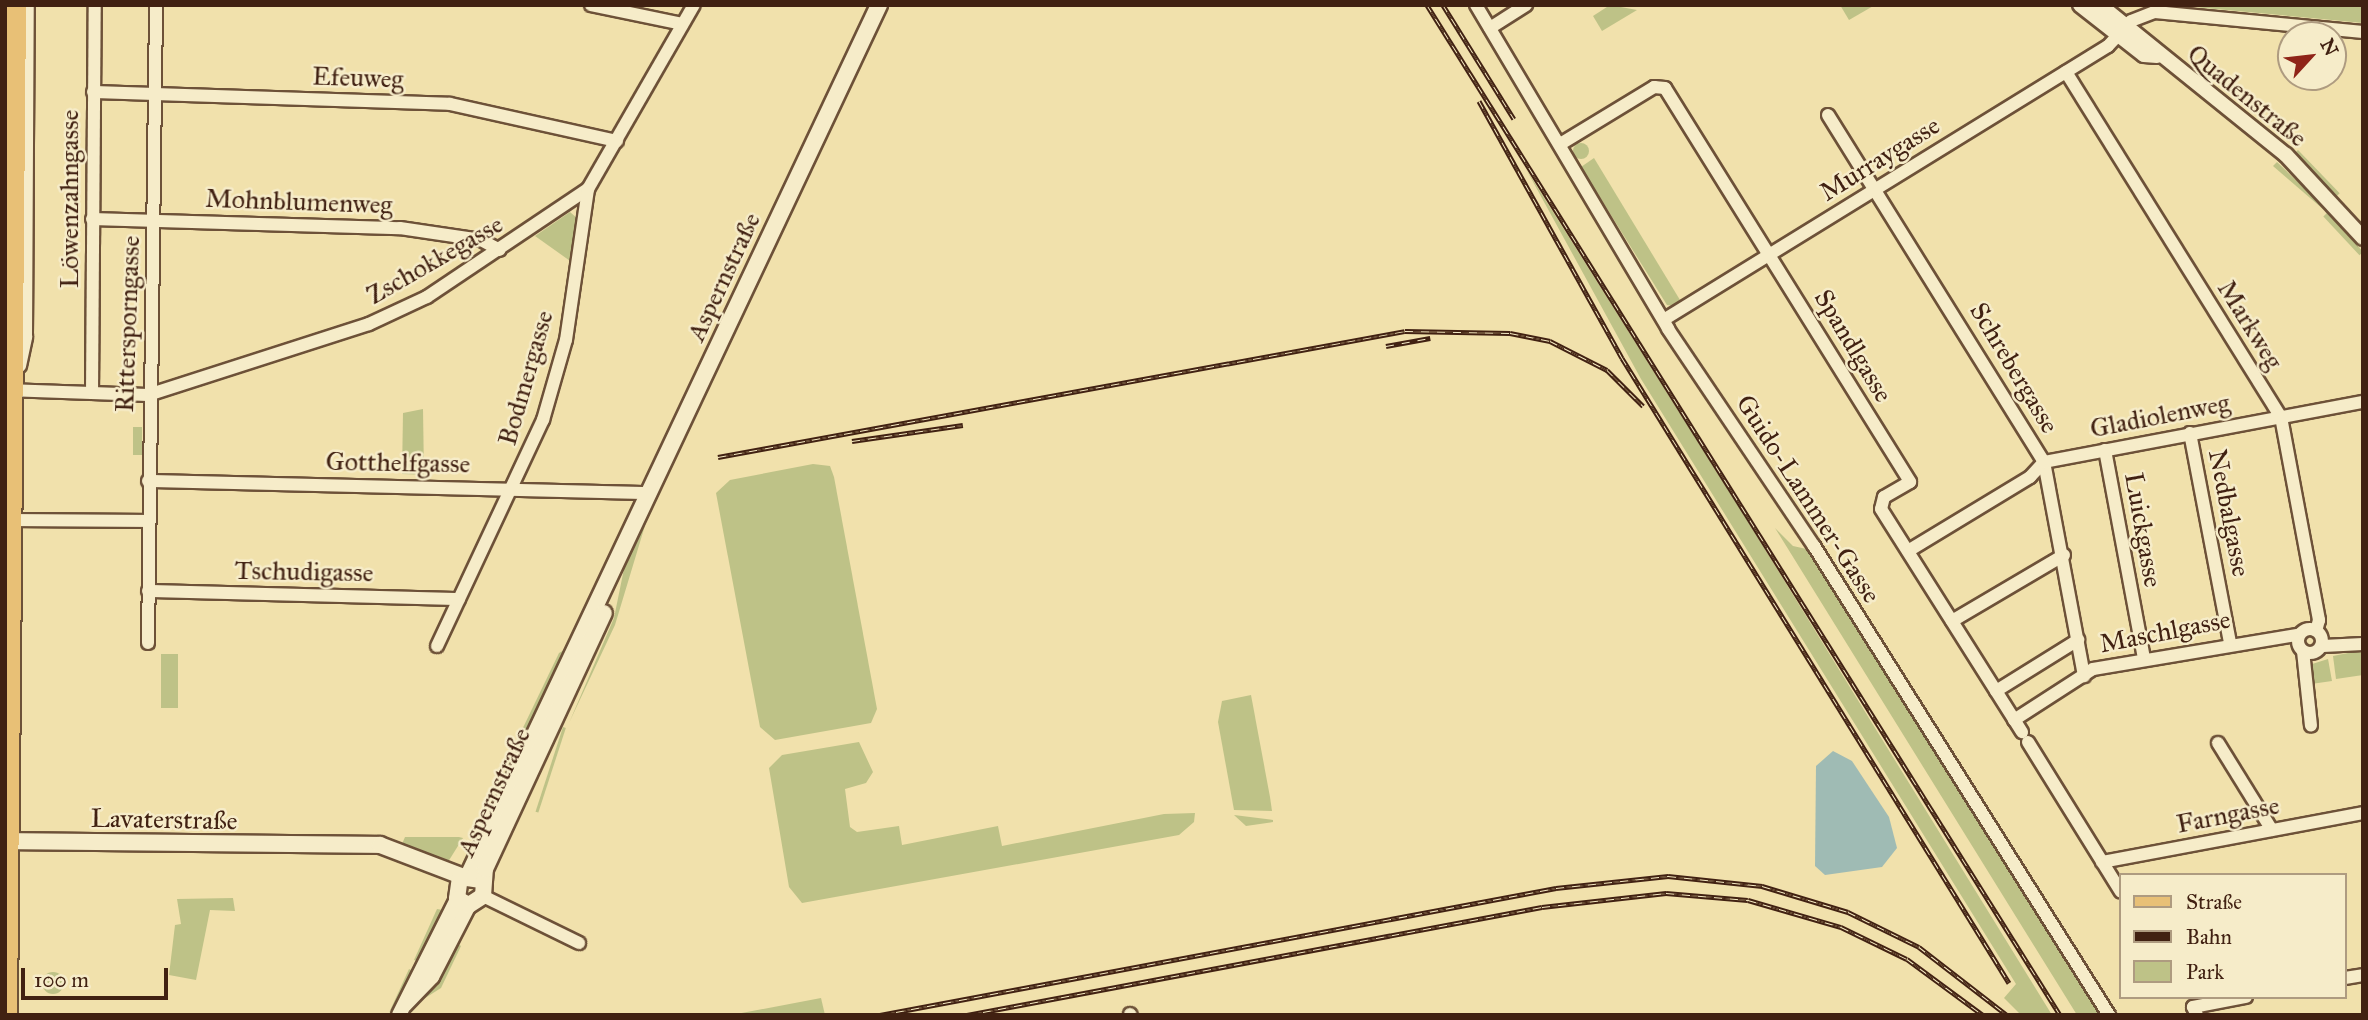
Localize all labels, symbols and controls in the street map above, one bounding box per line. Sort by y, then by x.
north arrow [2277,21,2347,91]
text: N [2315,35,2343,60]
street label: Quadenstraße [2181,38,2313,154]
street label: Efeuweg [312,61,404,95]
street label: Löwenzahngasse [54,110,86,288]
street label: Murraygasse [1814,110,1946,208]
street label: Mohnblumenweg [205,183,393,221]
street label: Aspernstraße [681,208,767,346]
street label: Zschokkegasse [361,209,509,311]
street label: Rittersporngasse [109,235,147,413]
street label: Markweg [2210,275,2290,375]
street label: Spandlgasse [1807,284,1899,408]
street label: Schrebergasse [1963,297,2065,439]
street label: Bodmergasse [492,307,560,449]
street label: Gladiolenweg [2088,387,2232,445]
street label: Guido-Lammer-Gasse [1729,389,1887,609]
street label: Gotthelfgasse [325,446,471,480]
street label: Nedbalgasse [2201,447,2257,579]
street label: Luickgasse [2118,470,2168,590]
street label: Tschudigasse [234,555,374,589]
street label: Maschlgasse [2097,604,2233,660]
street label: Aspernstraße [451,723,537,861]
street label: Farngasse [2174,790,2282,840]
street label: Lavaterstraße [90,803,238,837]
legend [2120,873,2347,999]
text: Straße [2186,889,2242,915]
text: Bahn [2186,924,2232,950]
scale bar [24,954,172,998]
text: Park [2186,959,2224,985]
text: 100 m [34,967,89,993]

